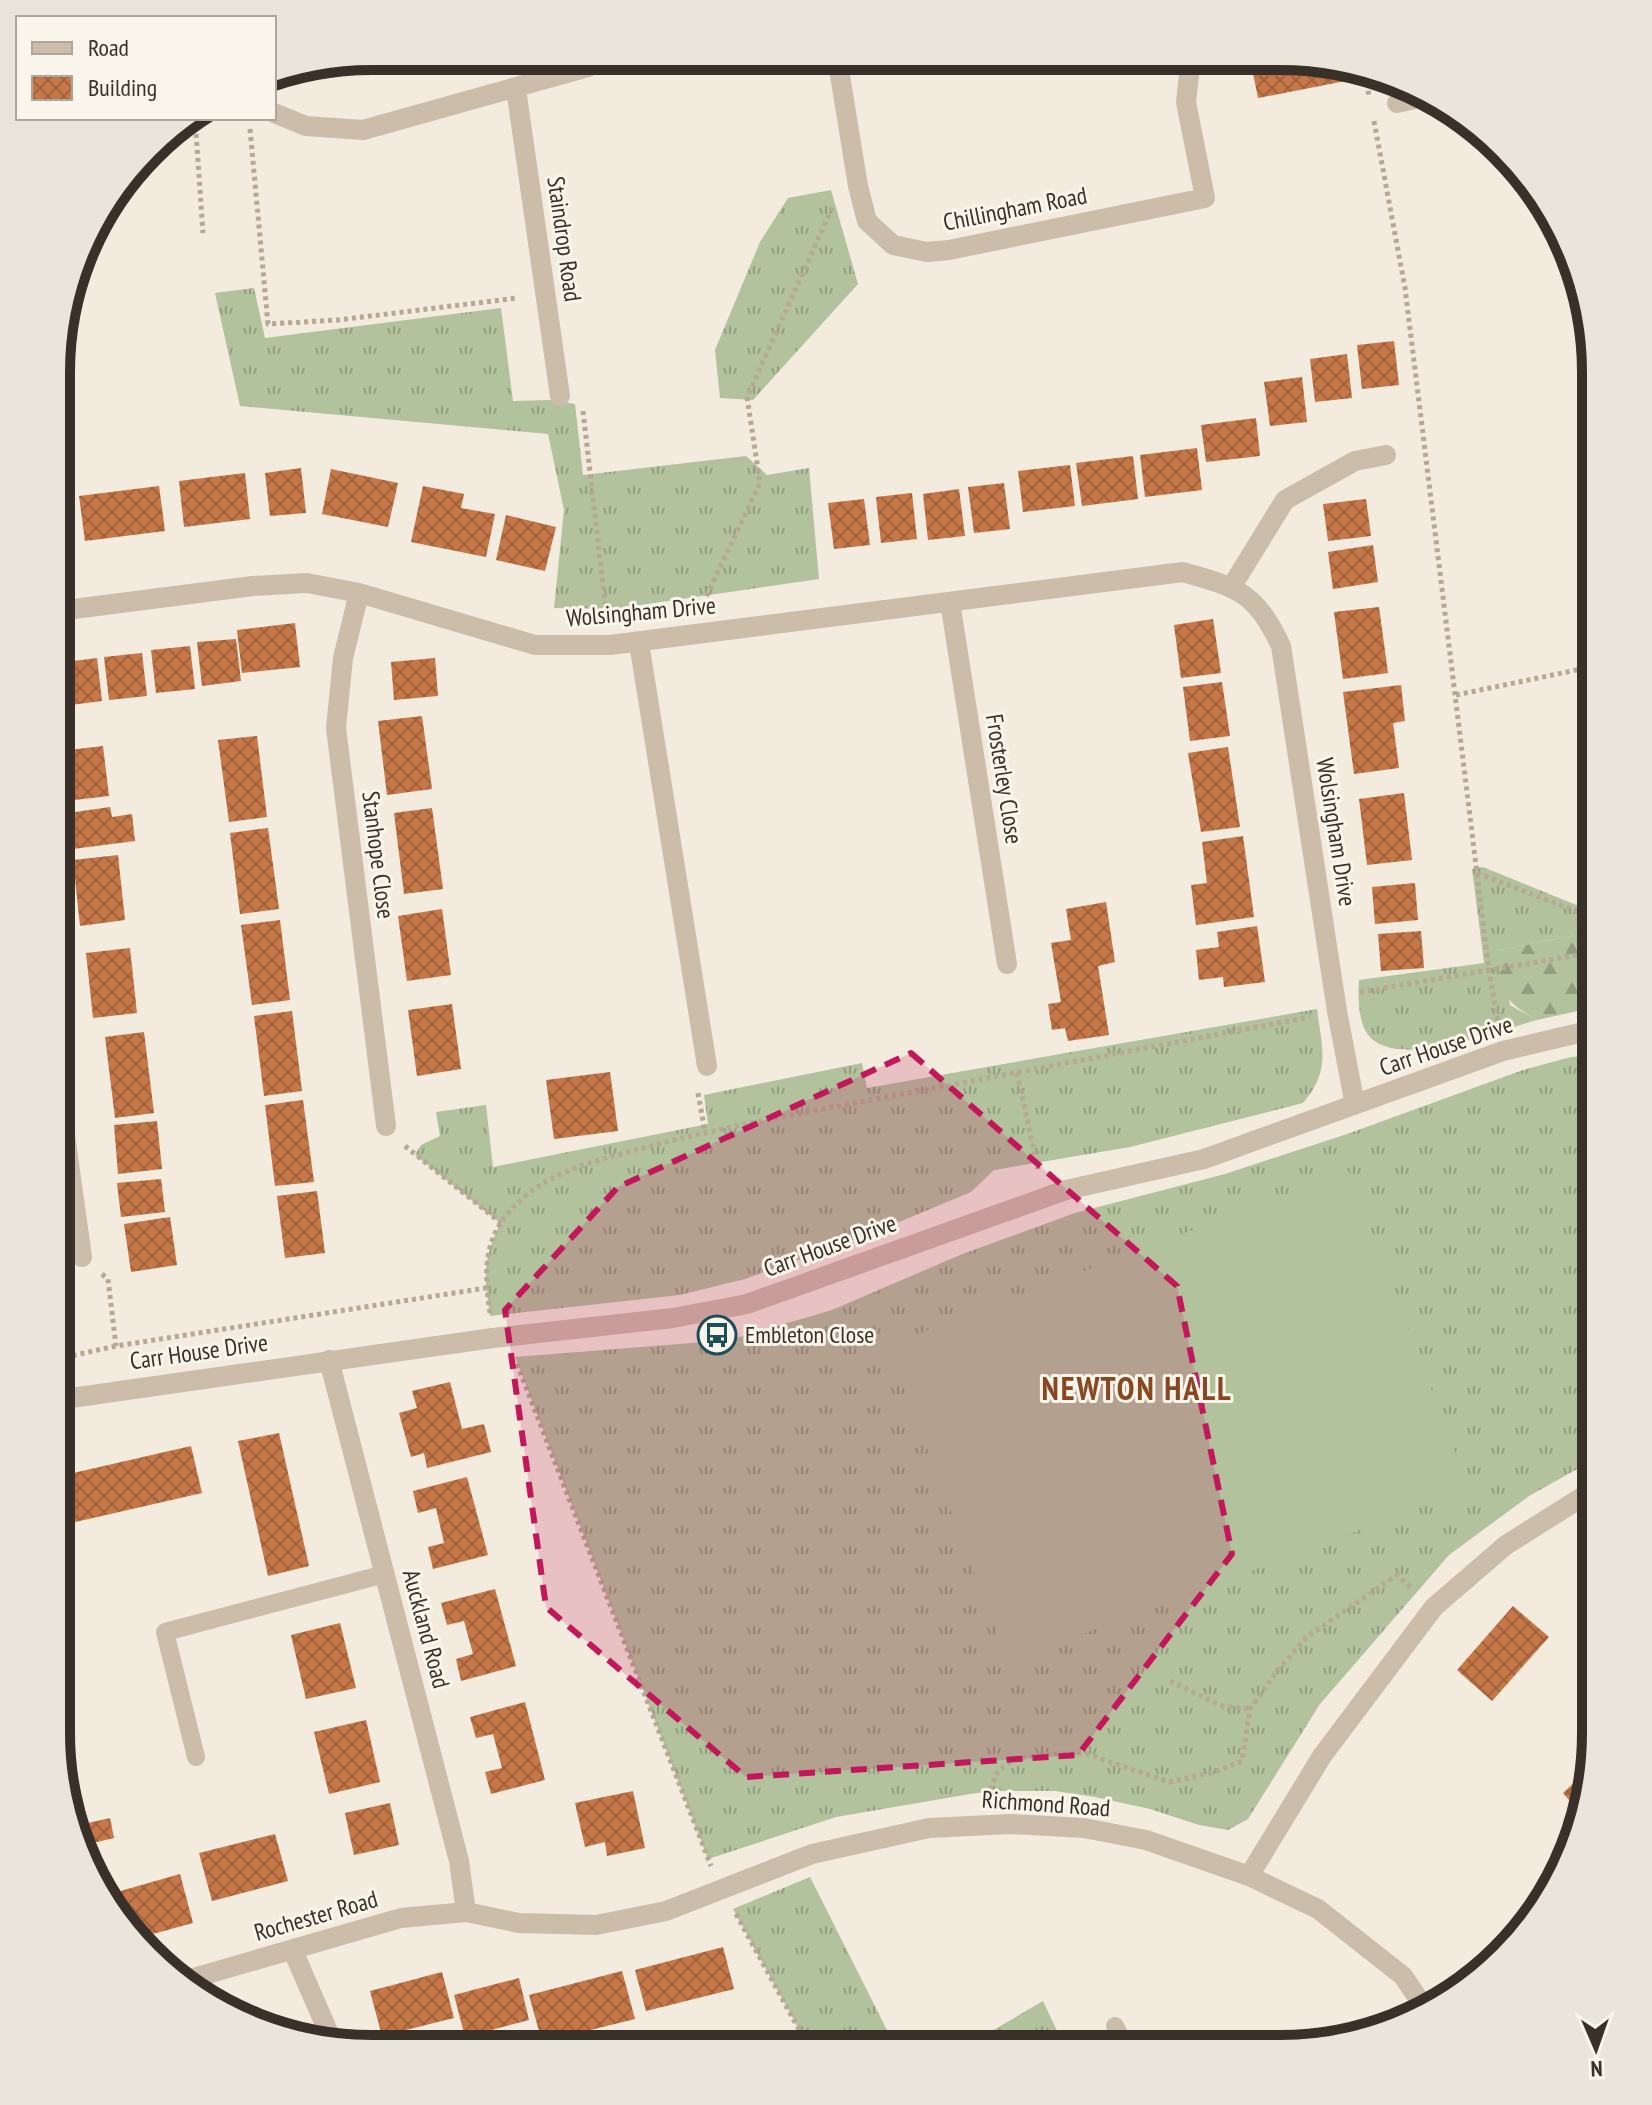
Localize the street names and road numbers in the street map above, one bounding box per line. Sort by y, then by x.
street label: Staindrop Road [540,174,589,303]
street label: Chillingham Road [940,179,1089,238]
street label: Wolsingham Drive [565,590,717,633]
street label: Frosterley Close [979,712,1030,846]
street label: Wolsingham Drive [1309,755,1364,908]
street label: Stanhope Close [355,789,402,921]
street label: Carr House Drive [1375,1008,1517,1083]
street label: Carr House Drive [759,1207,900,1284]
street label: Carr House Drive [128,1326,270,1377]
street label: Auckland Road [396,1566,457,1692]
street label: Richmond Road [981,1784,1111,1823]
street label: Rochester Road [251,1883,381,1948]

